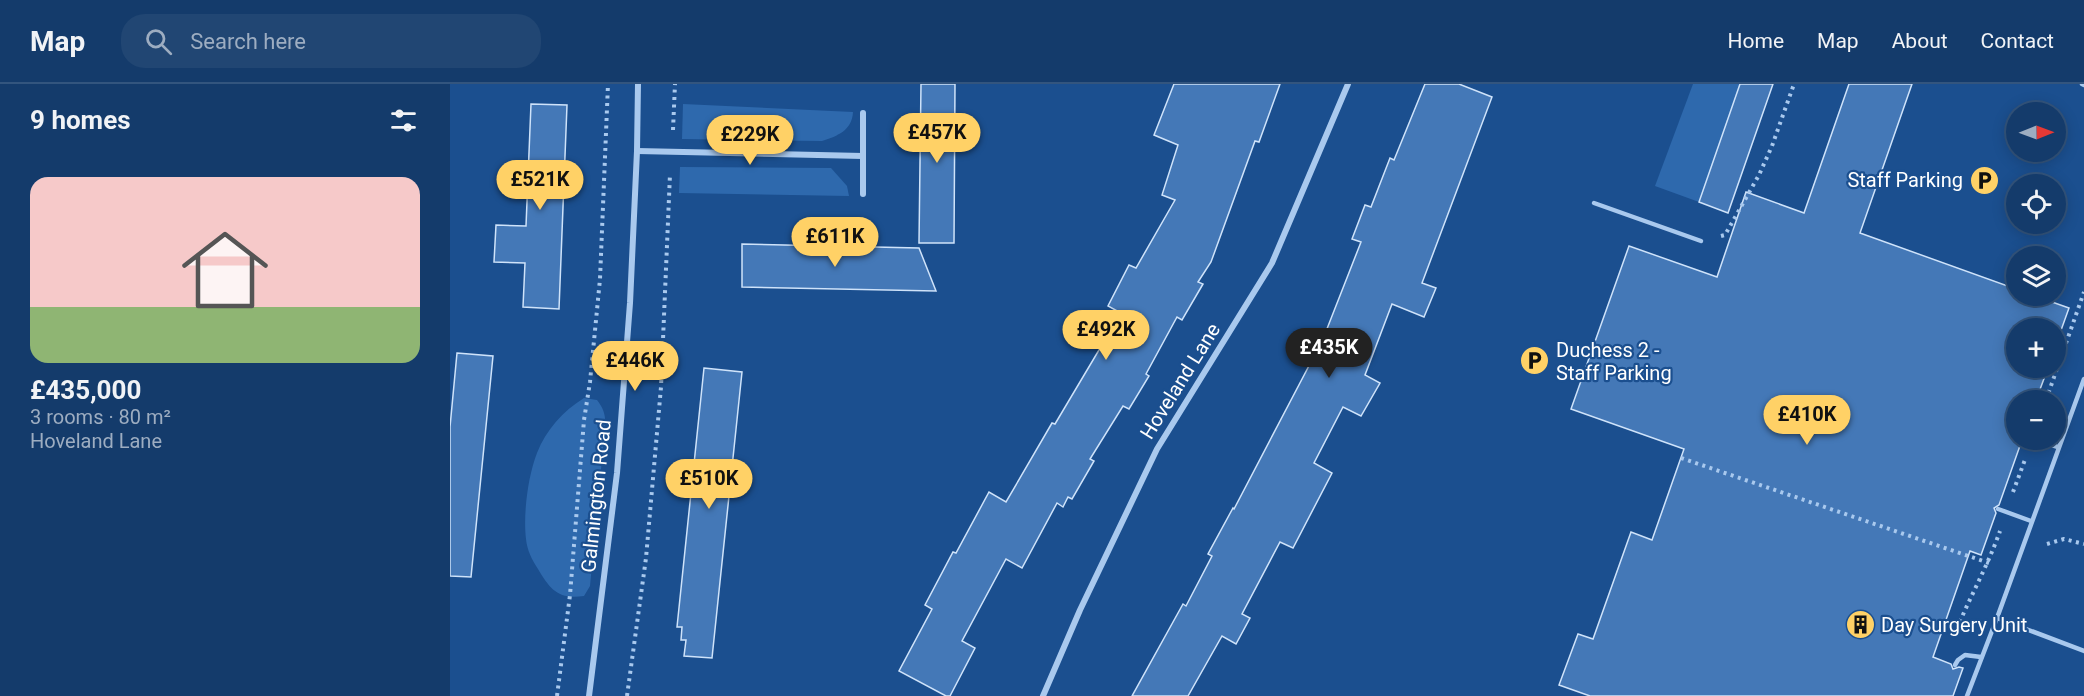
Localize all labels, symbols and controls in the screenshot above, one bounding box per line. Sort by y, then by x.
search box [121,14,541,68]
text: Map [30,25,85,58]
icon: search [142,25,175,58]
text: Search here [190,29,306,54]
text: Home [1728,29,1784,53]
text: Map [1817,29,1859,53]
text: About [1892,29,1948,53]
text: Contact [1981,29,2054,53]
north arrow [2006,102,2066,162]
map controls [2006,102,2066,450]
icon: filters [387,104,420,137]
text: 9 homes [30,105,131,135]
pin: £457K [895,113,979,164]
pin: £229K [708,115,792,166]
text: £457K [907,120,967,144]
text: £229K [720,122,780,146]
pin: £521K [498,160,582,211]
parking icon: Staff Parking [1968,164,2000,196]
text: £521K [510,167,570,191]
place label: Staff Parking [1847,168,1963,192]
button: locate [2006,174,2066,234]
icon: home [171,216,279,324]
pin: £611K [793,217,877,268]
text: £611K [805,224,865,248]
button: layers [2006,246,2066,306]
pin: £492K [1064,310,1148,361]
text: £492K [1076,317,1136,341]
button: + [2006,318,2066,378]
street label: Hoveland Lane [1135,319,1225,443]
pin: £435K [1287,328,1371,379]
text: £435K [1299,335,1359,359]
place label: Duchess 2 - Staff Parking [1556,338,1672,385]
pin: £446K [593,341,677,392]
parking icon: Duchess 2 - Staff Parking [1519,345,1551,377]
text: £446K [605,348,665,372]
text: £435,000 [30,375,141,405]
button: − [2006,390,2066,450]
pin: £410K [1765,395,1849,446]
text: £410K [1777,402,1837,426]
text: 3 rooms · 80 m² [30,405,171,429]
street label: Galmington Road [576,418,616,574]
text: Hoveland Lane [30,429,162,453]
pin: £510K [667,459,751,510]
text: £510K [679,466,739,490]
building icon: Day Surgery Unit [1844,609,1876,641]
place label: Day Surgery Unit [1881,613,2027,637]

